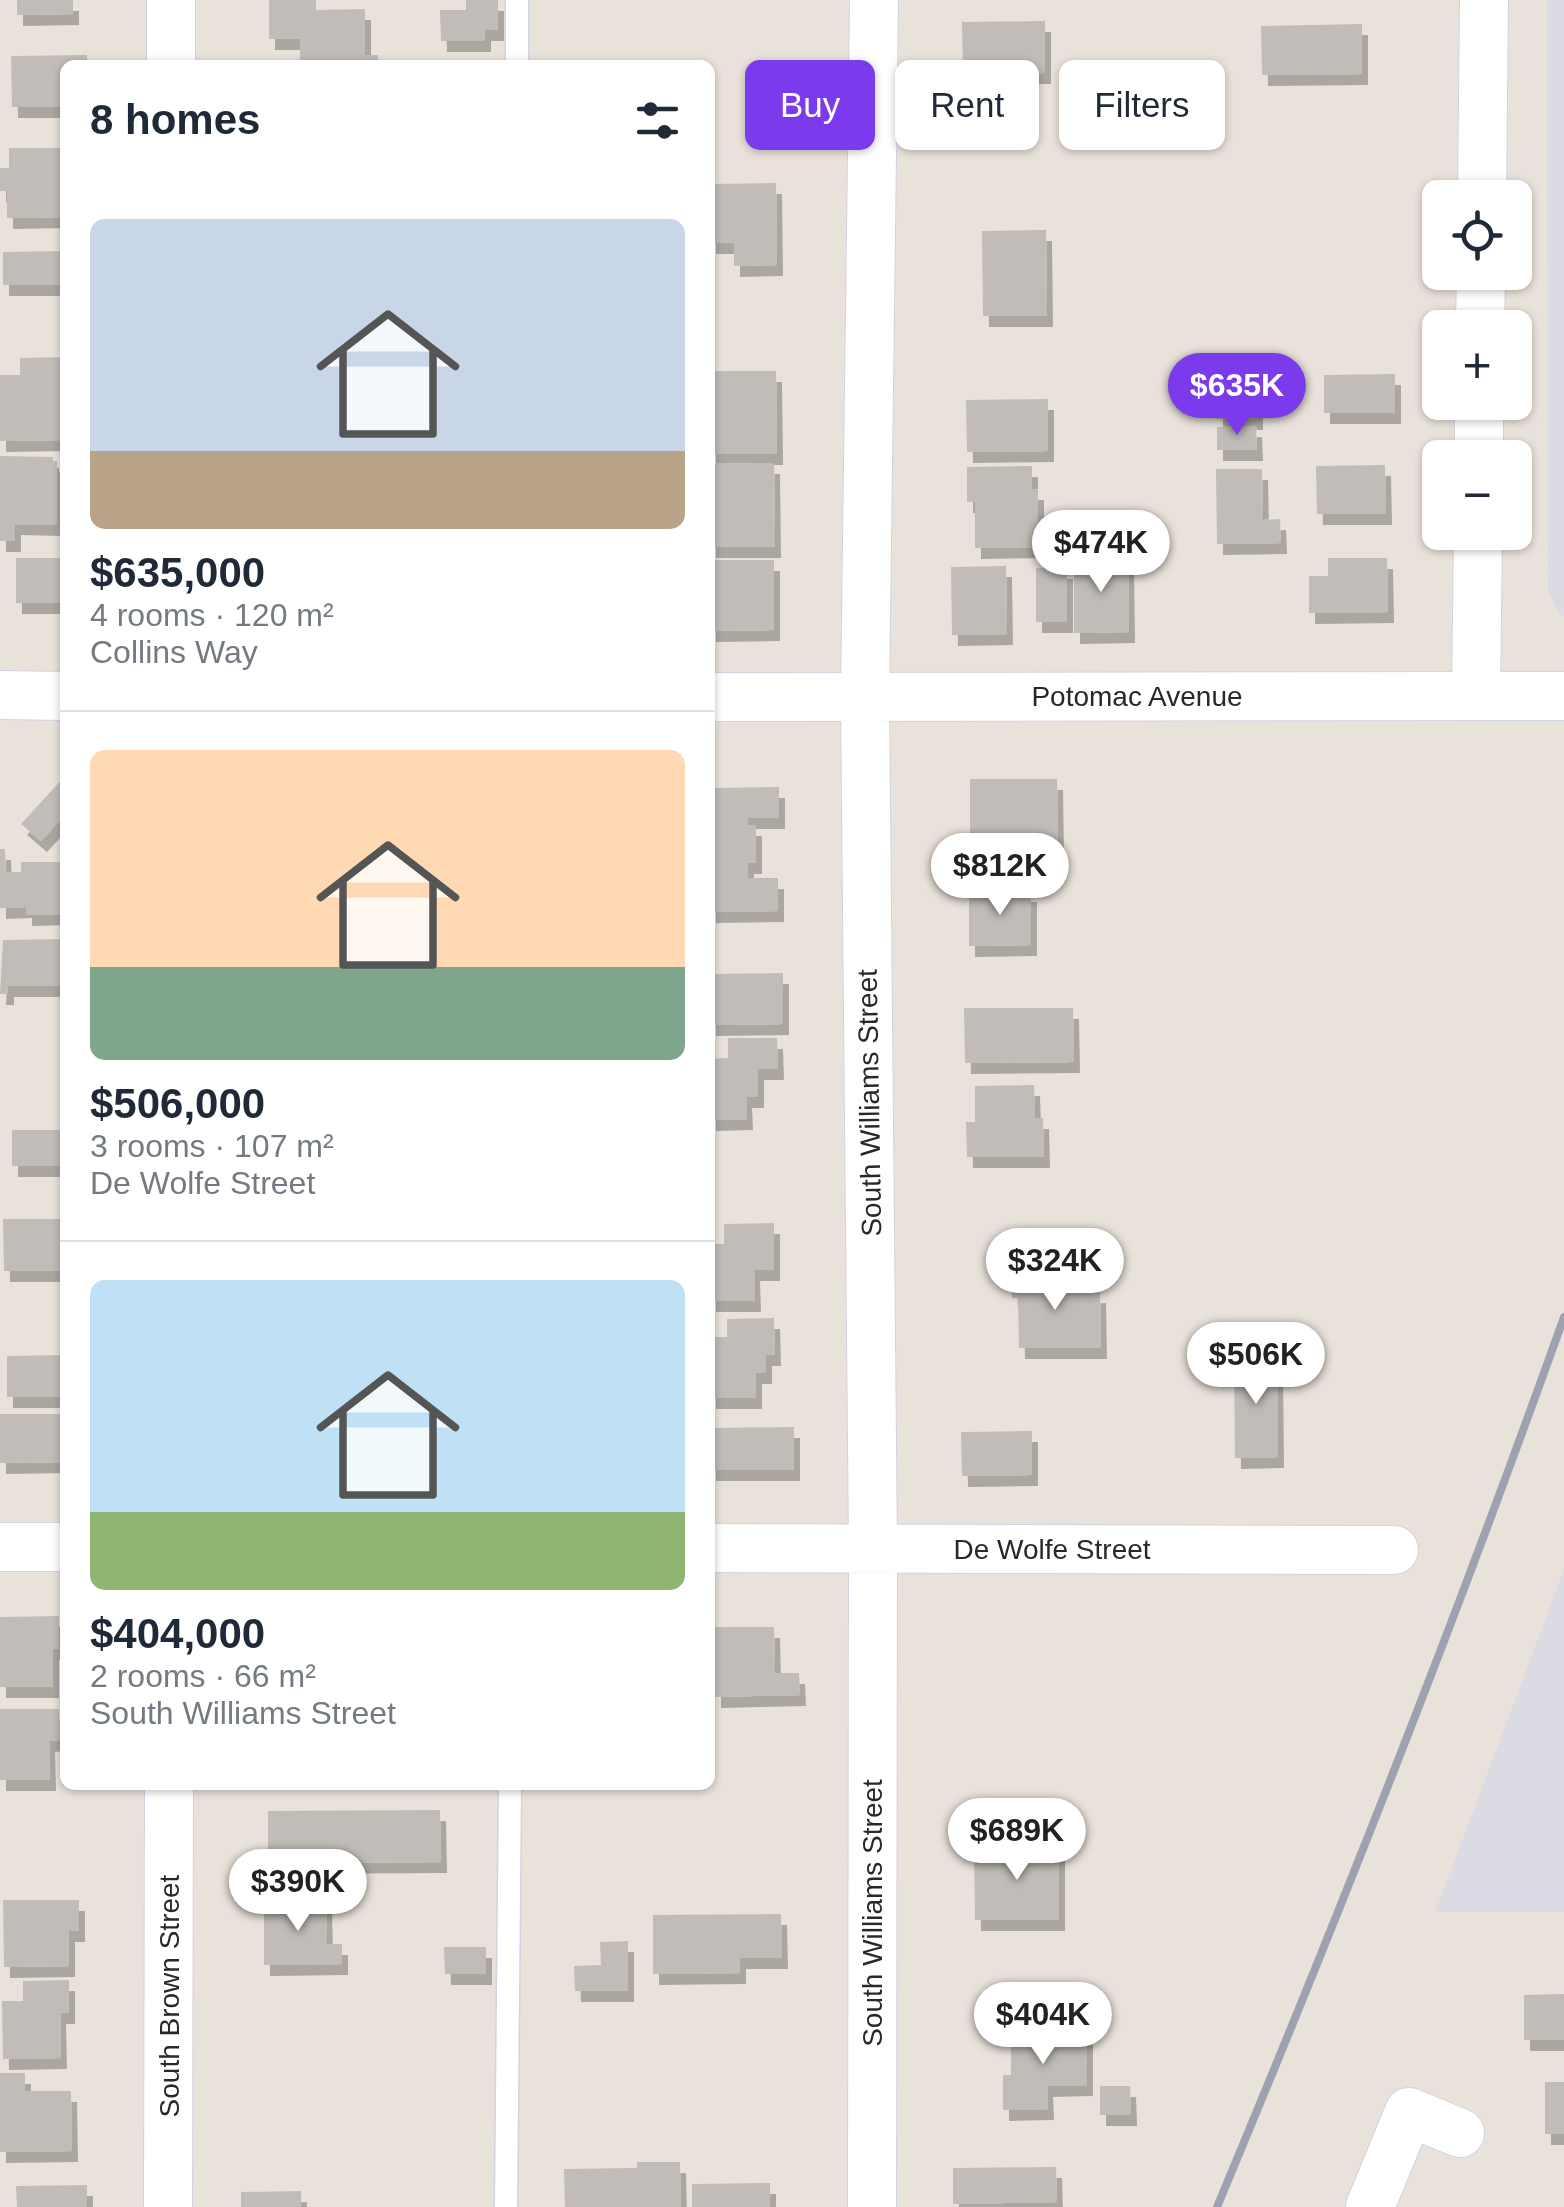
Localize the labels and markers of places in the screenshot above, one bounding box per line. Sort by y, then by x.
pin: $635K [1167,353,1307,438]
pin: $474K [1031,510,1171,595]
pin: $812K [930,833,1070,918]
pin: $324K [985,1228,1125,1313]
pin: $506K [1186,1322,1326,1407]
pin: $689K [947,1798,1087,1883]
pin: $390K [228,1849,368,1934]
pin: $404K [973,1982,1113,2067]

